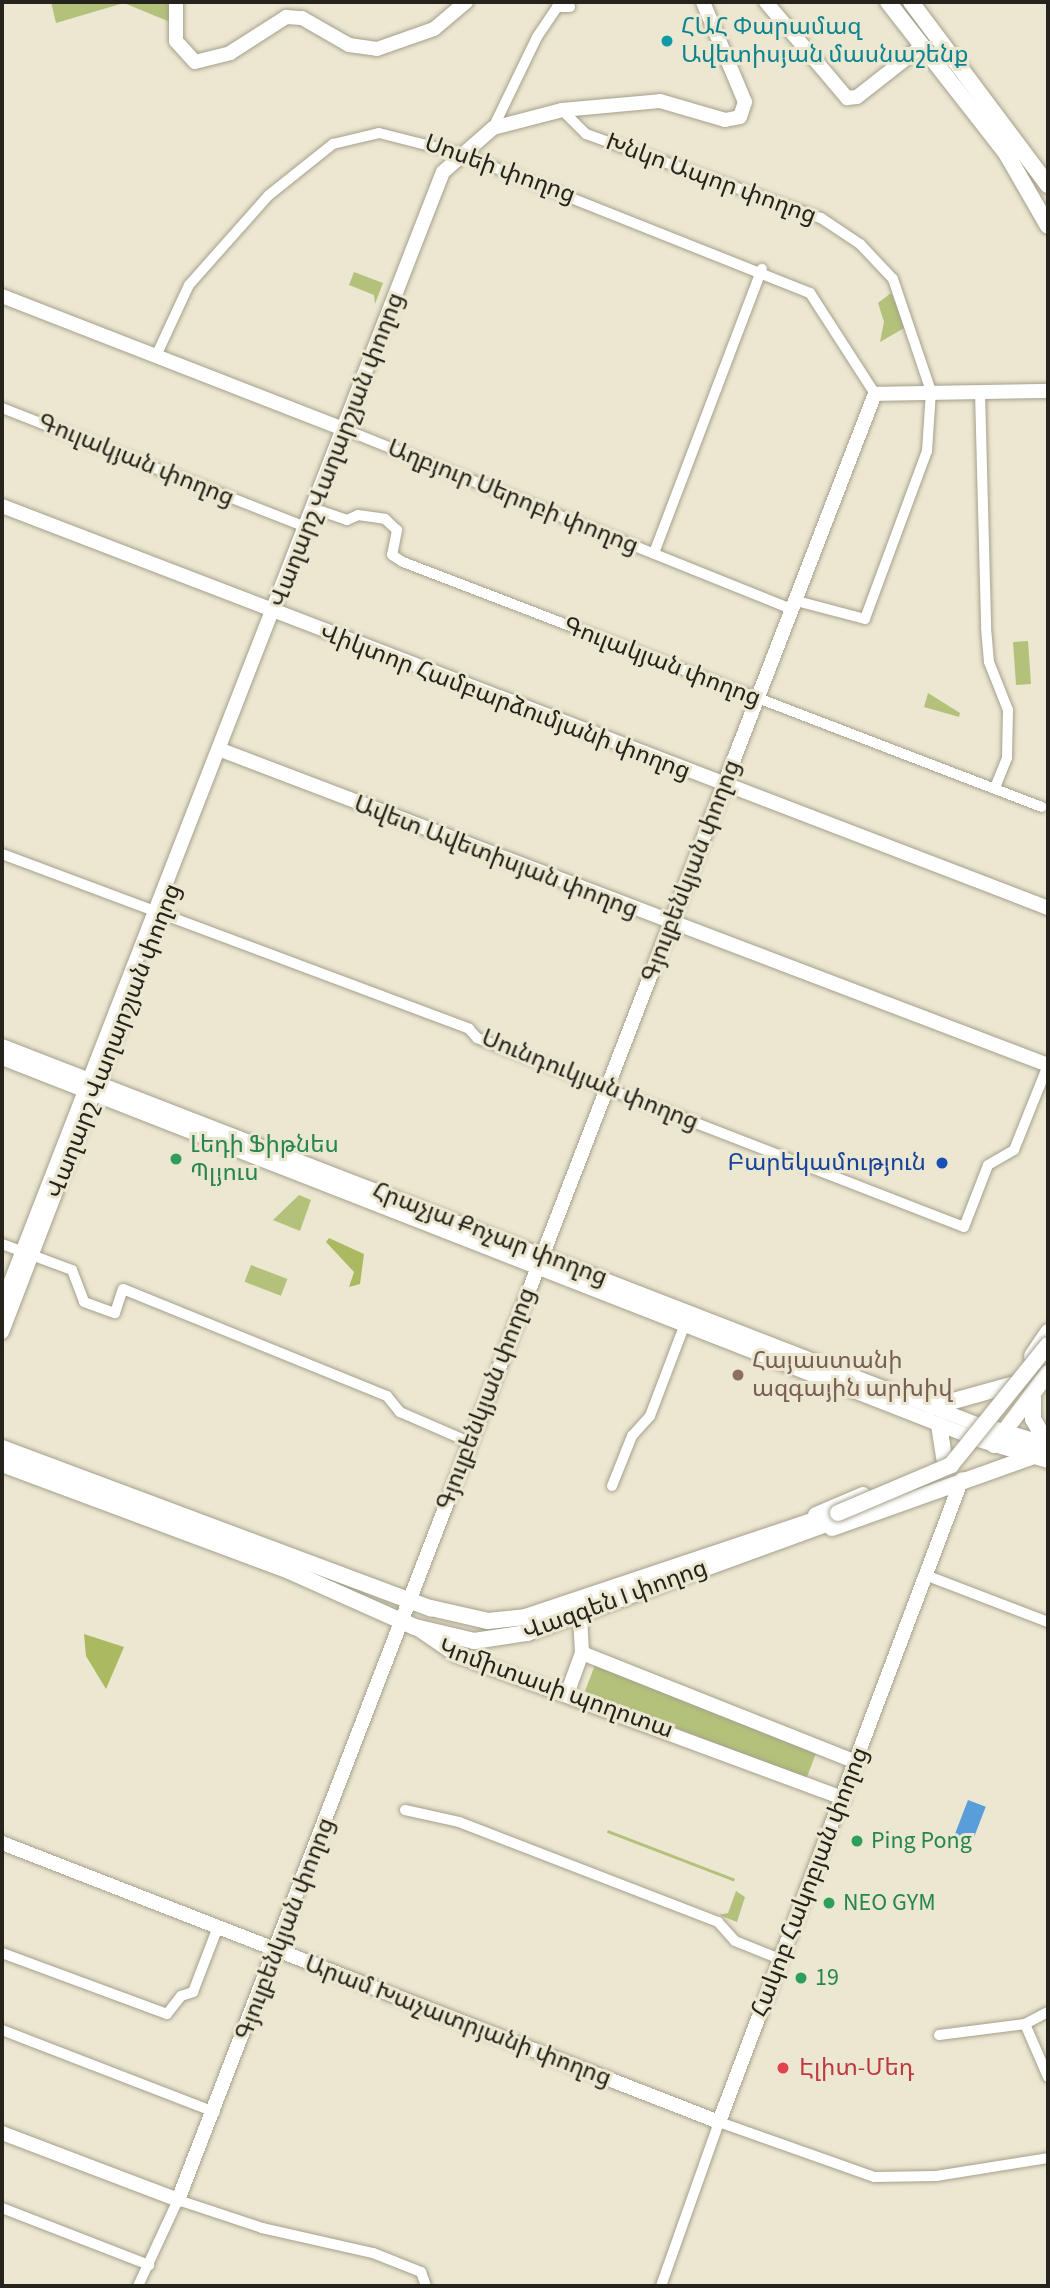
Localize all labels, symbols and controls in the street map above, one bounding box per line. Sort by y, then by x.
place label: ՀԱՀ Փարամազ Ավետիսյան մասնաշենք [681,13,969,69]
marker: ՀԱՀ Փարամազ Ավետիսյան մասնաշենք [659,33,675,49]
street label: Խնկո Ապոր փողոց [602,127,820,231]
street label: Սոսեի փողոց [421,128,579,210]
street label: Վաղարշ Վաղարշյան փողոց [264,288,410,612]
street label: Գուլակյան փողոց [34,407,238,513]
street label: Աղբյուր Սերոբի փողոց [383,433,643,561]
street label: Գուլակյան փողոց [559,611,765,713]
street label: Վիկտոր Համբարձումյանի փողոց [316,618,694,786]
street label: Գյուլբենկյան փողոց [635,756,747,986]
street label: Ավետ Ավետիսյան փողոց [350,789,642,925]
street label: Վաղարշ Վաղարշյան փողոց [41,879,187,1203]
street label: Սունդուկյան փողոց [477,1023,703,1137]
place label: Լեդի Ֆիթնես Պլյուս [190,1131,339,1187]
place label: Բարեկամություն [727,1149,926,1177]
marker: Լեդի Ֆիթնես Պլյուս [168,1151,184,1167]
marker: Բարեկամություն [932,1153,952,1173]
street label: Հրաչյա Քոչար փողոց [369,1176,611,1292]
street label: Գյուլբենկյան փողոց [430,1284,542,1514]
place label: Հայաստանի ազգային արխիվ [752,1347,953,1403]
marker: Հայաստանի ազգային արխիվ [730,1367,746,1383]
street label: Վազգեն I փողոց [519,1553,711,1647]
street label: Կոմիտասի պողոտա [435,1633,677,1745]
street label: Հակոբ Հակոբյան փողոց [745,1743,875,2021]
street label: Գյուլբենկյան փողոց [229,1814,341,2044]
place label: Ping Pong [871,1827,972,1855]
marker: Ping Pong [849,1833,865,1849]
place label: NEO GYM [843,1889,936,1917]
marker: NEO GYM [821,1895,837,1911]
street label: Արամ Խաչատրյանի փողոց [301,1949,615,2093]
place label: 19 [815,1964,839,1992]
marker: 19 [793,1970,809,1986]
place label: Էլիտ-Մեդ [799,2054,914,2082]
marker: Էլիտ-Մեդ [773,2058,793,2078]

